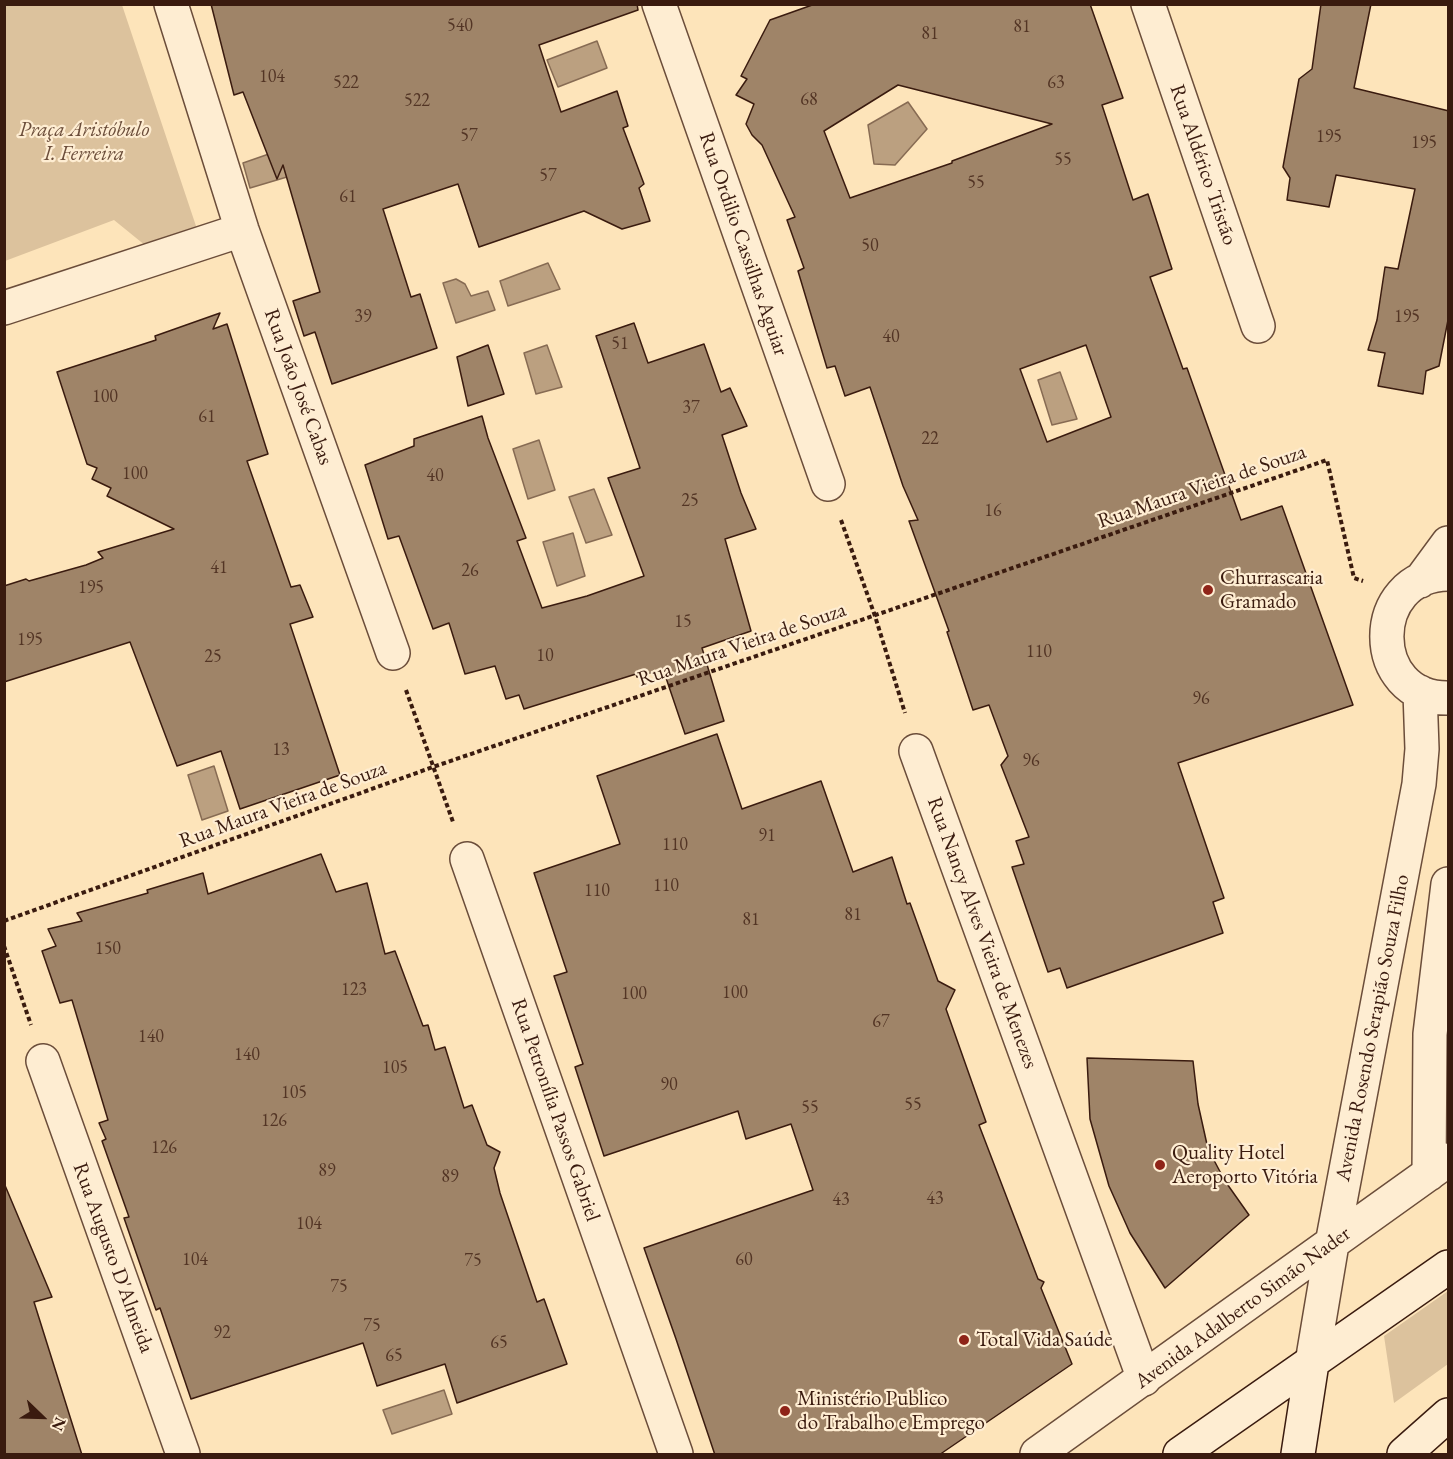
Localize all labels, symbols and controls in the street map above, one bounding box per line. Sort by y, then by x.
house number: 540 [447,15,473,37]
house number: 81 [1013,16,1031,38]
house number: 81 [921,23,939,45]
house number: 104 [259,66,285,88]
house number: 522 [333,72,359,94]
house number: 63 [1047,72,1065,94]
street label: Rua Aldérico Tristão [1164,81,1242,249]
house number: 68 [800,89,818,111]
house number: 522 [404,90,430,112]
park label: Praça Aristóbulo I. Ferreira [19,117,149,167]
house number: 57 [460,125,478,147]
house number: 195 [1316,126,1342,148]
street label: Rua Ordilio Cassilhas Aguiar [693,129,793,359]
house number: 195 [1411,132,1437,154]
house number: 55 [1054,149,1072,171]
house number: 57 [539,165,557,187]
house number: 55 [967,172,985,194]
house number: 61 [339,186,357,208]
house number: 50 [861,235,879,257]
street label: Rua João José Cabas [258,306,338,468]
house number: 39 [354,306,372,328]
house number: 195 [1394,306,1420,328]
house number: 40 [882,326,900,348]
house number: 51 [611,333,629,355]
house number: 100 [92,386,118,408]
house number: 37 [682,397,700,419]
house number: 61 [198,406,216,428]
house number: 22 [921,428,939,450]
street label: Rua Maura Vieira de Souza [1095,440,1309,534]
house number: 100 [122,463,148,485]
house number: 40 [426,465,444,487]
house number: 25 [681,490,699,512]
house number: 16 [984,500,1002,522]
house number: 41 [210,557,228,579]
house number: 26 [461,560,479,582]
place label: Churrascaria Gramado [1220,565,1323,615]
house number: 195 [78,577,104,599]
marker: Churrascaria Gramado [1201,583,1215,597]
street label: Rua Maura Vieira de Souza [635,598,849,692]
house number: 15 [674,611,692,633]
house number: 195 [17,629,43,651]
house number: 110 [1026,641,1052,663]
house number: 10 [536,645,554,667]
house number: 25 [204,646,222,668]
house number: 96 [1192,688,1210,710]
house number: 13 [272,739,290,761]
house number: 96 [1022,750,1040,772]
street label: Rua Maura Vieira de Souza [176,756,390,854]
street label: Rua Nancy Alves Vieira de Menezes [921,794,1043,1072]
house number: 91 [758,825,776,847]
house number: 110 [662,834,688,856]
street label: Avenida Rosendo Serapião Souza Filho [1331,872,1415,1184]
house number: 110 [653,875,679,897]
house number: 110 [584,880,610,902]
house number: 81 [844,904,862,926]
house number: 81 [742,909,760,931]
house number: 150 [95,938,121,960]
house number: 123 [341,979,367,1001]
house number: 100 [722,982,748,1004]
house number: 100 [621,983,647,1005]
street label: Rua Petronília Passos Gabriel [505,995,605,1225]
house number: 67 [872,1011,890,1033]
house number: 140 [138,1026,164,1048]
house number: 140 [234,1044,260,1066]
house number: 105 [382,1057,408,1079]
house number: 90 [660,1074,678,1096]
house number: 105 [281,1082,307,1104]
house number: 55 [904,1094,922,1116]
house number: 55 [801,1097,819,1119]
house number: 126 [261,1110,287,1132]
house number: 126 [151,1137,177,1159]
place label: Quality Hotel Aeroporto Vitória [1172,1140,1318,1190]
marker: Quality Hotel Aeroporto Vitória [1153,1158,1167,1172]
street label: Rua Augusto D'Almeida [67,1159,159,1357]
house number: 89 [318,1160,336,1182]
house number: 89 [441,1166,459,1188]
house number: 43 [926,1188,944,1210]
house number: 43 [832,1189,850,1211]
house number: 104 [296,1213,322,1235]
street label: Avenida Adalberto Simão Nader [1130,1221,1356,1395]
house number: 104 [182,1249,208,1271]
house number: 60 [735,1249,753,1271]
house number: 75 [464,1250,482,1272]
house number: 75 [330,1276,348,1298]
house number: 75 [363,1315,381,1337]
house number: 92 [213,1322,231,1344]
place label: Total Vida Saúde [976,1327,1113,1353]
house number: 65 [490,1332,508,1354]
marker: Total Vida Saúde [957,1333,971,1347]
house number: 65 [385,1345,403,1367]
place label: Ministério Publico do Trabalho e Emprego [797,1386,985,1436]
north arrow [12,1387,72,1447]
marker: Ministério Publico do Trabalho e Emprego [778,1404,792,1418]
text: N [47,1414,71,1434]

